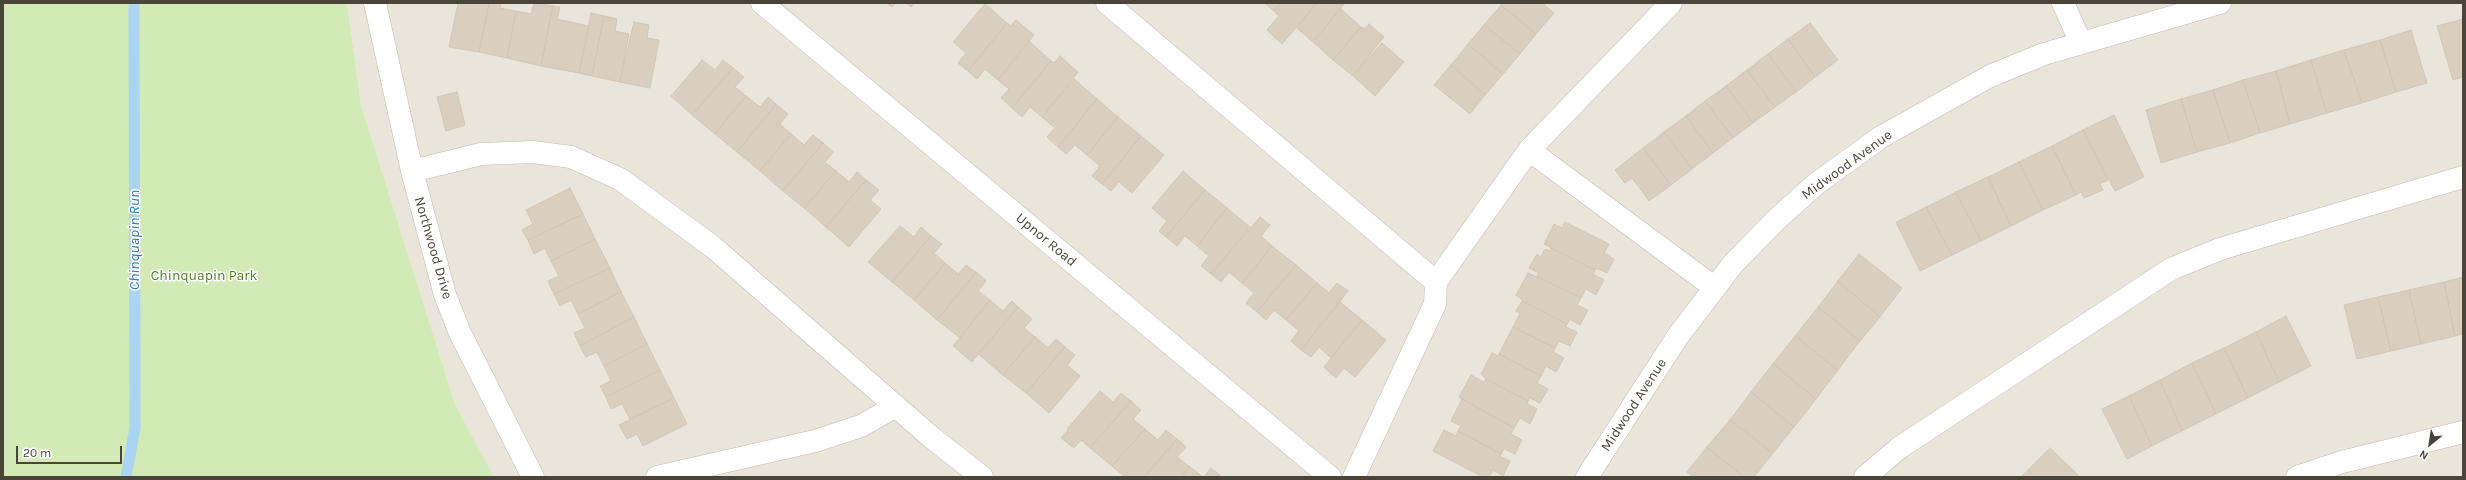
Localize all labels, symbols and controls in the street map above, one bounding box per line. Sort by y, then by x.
street label: Midwood Avenue [1799,127,1895,203]
water label: Chinquapin Run [126,190,144,290]
street label: Northwood Drive [410,195,456,301]
street label: Upnor Road [1012,210,1080,270]
park label: Chinquapin Park [151,268,257,284]
street label: Midwood Avenue [1598,355,1670,455]
north arrow [2410,424,2450,464]
scale bar [18,438,124,464]
text: 20 m [23,446,51,460]
text: N [2417,447,2430,462]

